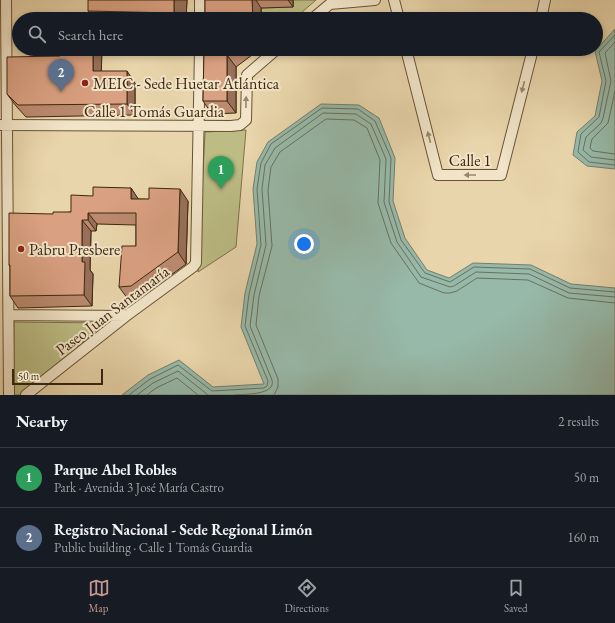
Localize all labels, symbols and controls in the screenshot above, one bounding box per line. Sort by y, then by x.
search box [12,12,603,56]
icon: search [26,23,48,45]
text: Search here [58,25,123,44]
pin: 2 [48,59,74,92]
place label: MEIC - Sede Huetar Atlántica [93,73,280,94]
marker: MEIC - Sede Huetar Atlántica [80,78,90,88]
one-way arrow [520,81,526,93]
one-way arrow [243,95,249,108]
street label: Calle 1 Tomás Guardia [84,101,225,122]
one-way arrow [425,131,431,143]
street label: Calle 1 [449,150,491,171]
pin: 1 [208,156,234,189]
one-way arrow [463,172,476,178]
your location [294,234,314,254]
place label: Pabru Presbere [29,239,120,260]
marker: Pabru Presbere [16,244,26,254]
street label: Paseo Juan Santamaría [51,260,174,360]
scale bar [12,367,103,386]
text: 50 m [18,369,39,383]
text: Nearby [16,410,68,432]
text: 2 results [558,413,599,430]
text: Parque Abel Robles [54,460,177,479]
text: 1 [26,469,32,486]
text: 50 m [574,469,599,486]
text: Park · Avenida 3 José María Castro [54,479,224,496]
text: Registro Nacional - Sede Regional Limón [54,520,313,539]
text: 2 [26,529,32,546]
text: 160 m [568,529,599,546]
text: Public building · Calle 1 Tomás Guardia [54,539,253,556]
tab: Map [88,577,110,615]
tab: Directions [285,577,329,615]
tab: Saved [504,577,527,615]

